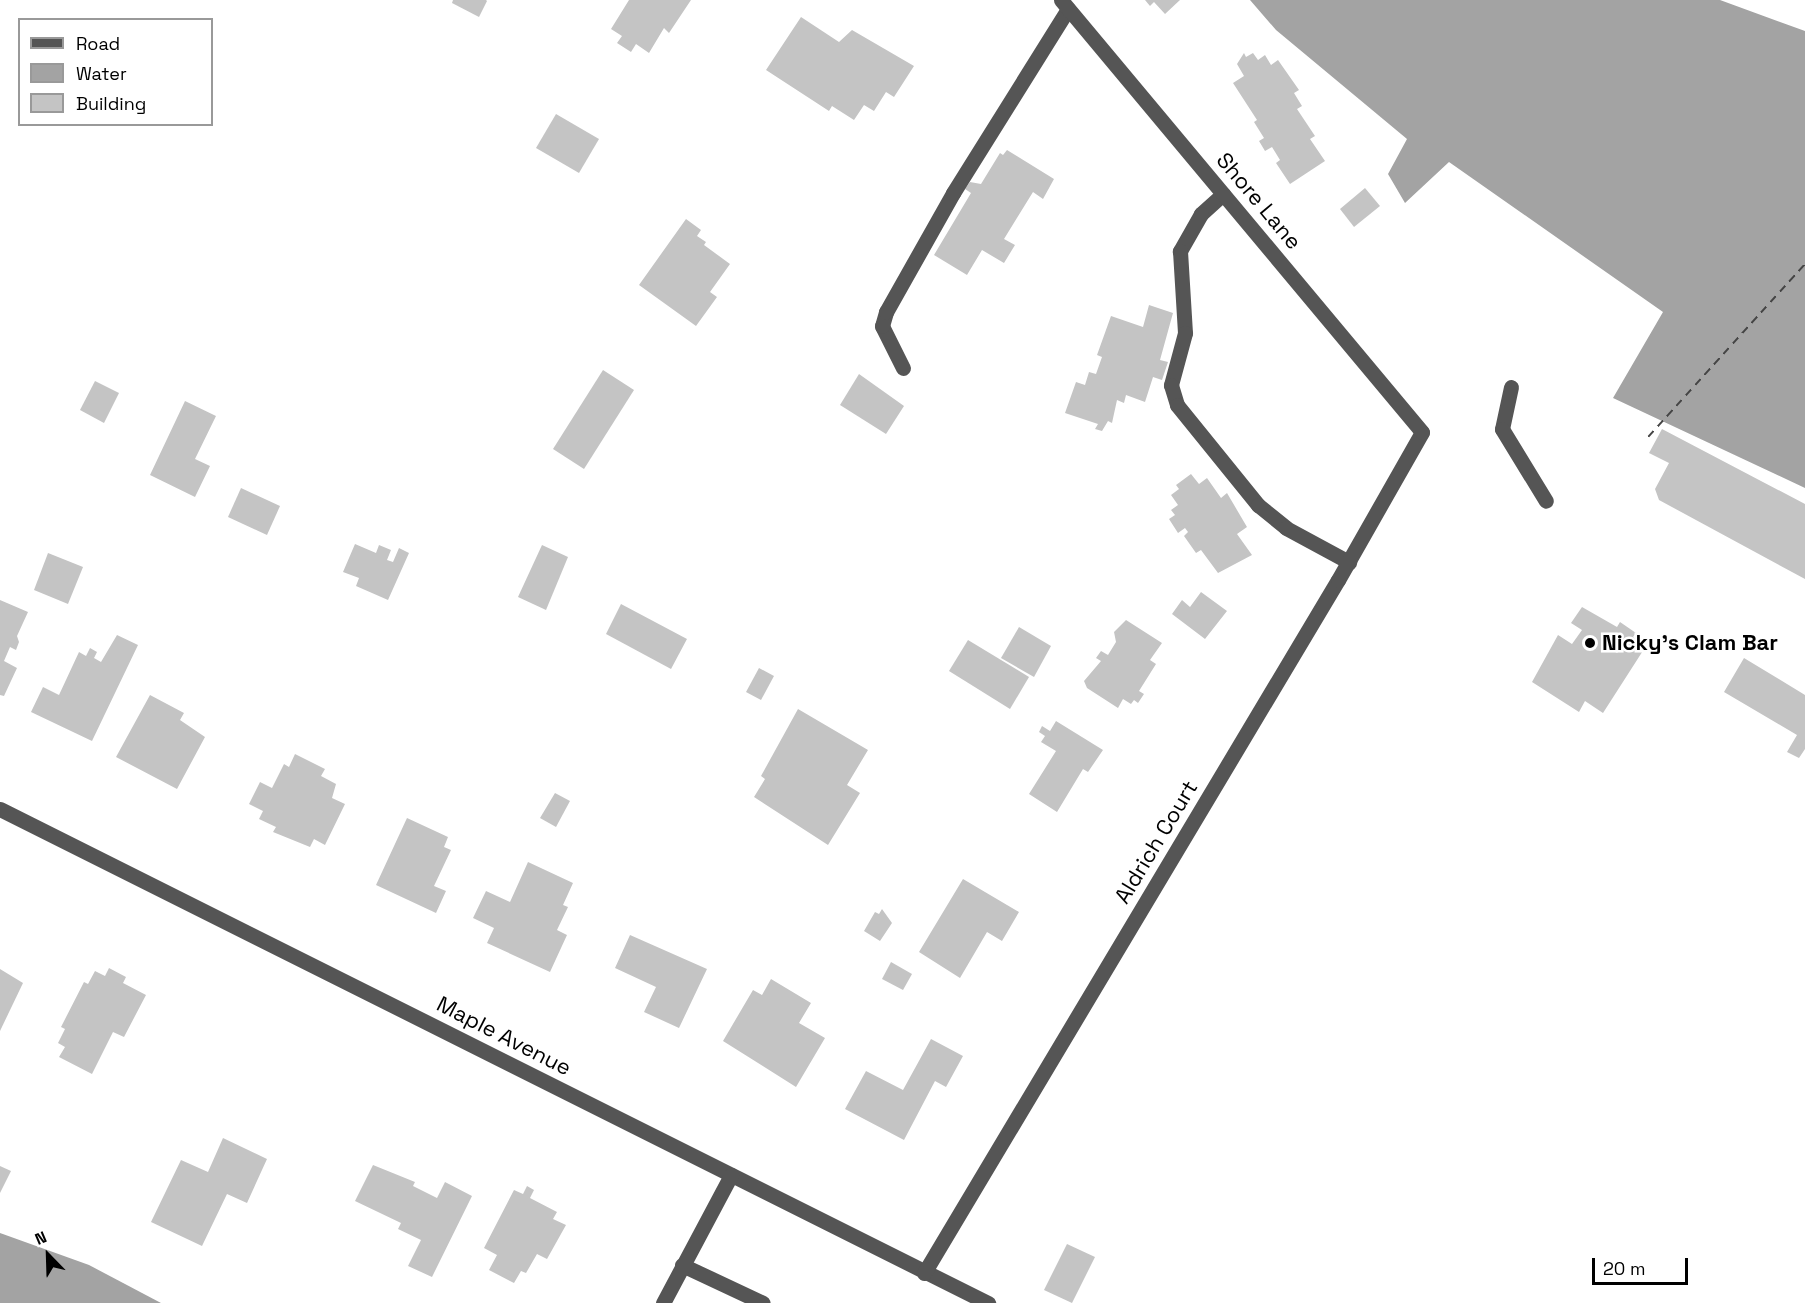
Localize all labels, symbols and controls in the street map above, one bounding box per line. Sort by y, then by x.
legend [18,18,213,126]
text: Road [76,32,120,55]
text: Water [76,62,127,85]
text: Building [76,92,146,115]
street label: Shore Lane [1211,147,1307,255]
place label: Nicky's Clam Bar [1602,630,1778,656]
marker: Nicky's Clam Bar [1583,636,1597,650]
street label: Aldrich Court [1109,776,1203,908]
street label: Maple Avenue [432,991,576,1081]
north arrow [18,1225,78,1285]
text: N [32,1226,50,1250]
scale bar [1595,1246,1691,1284]
text: 20 m [1603,1257,1646,1280]

